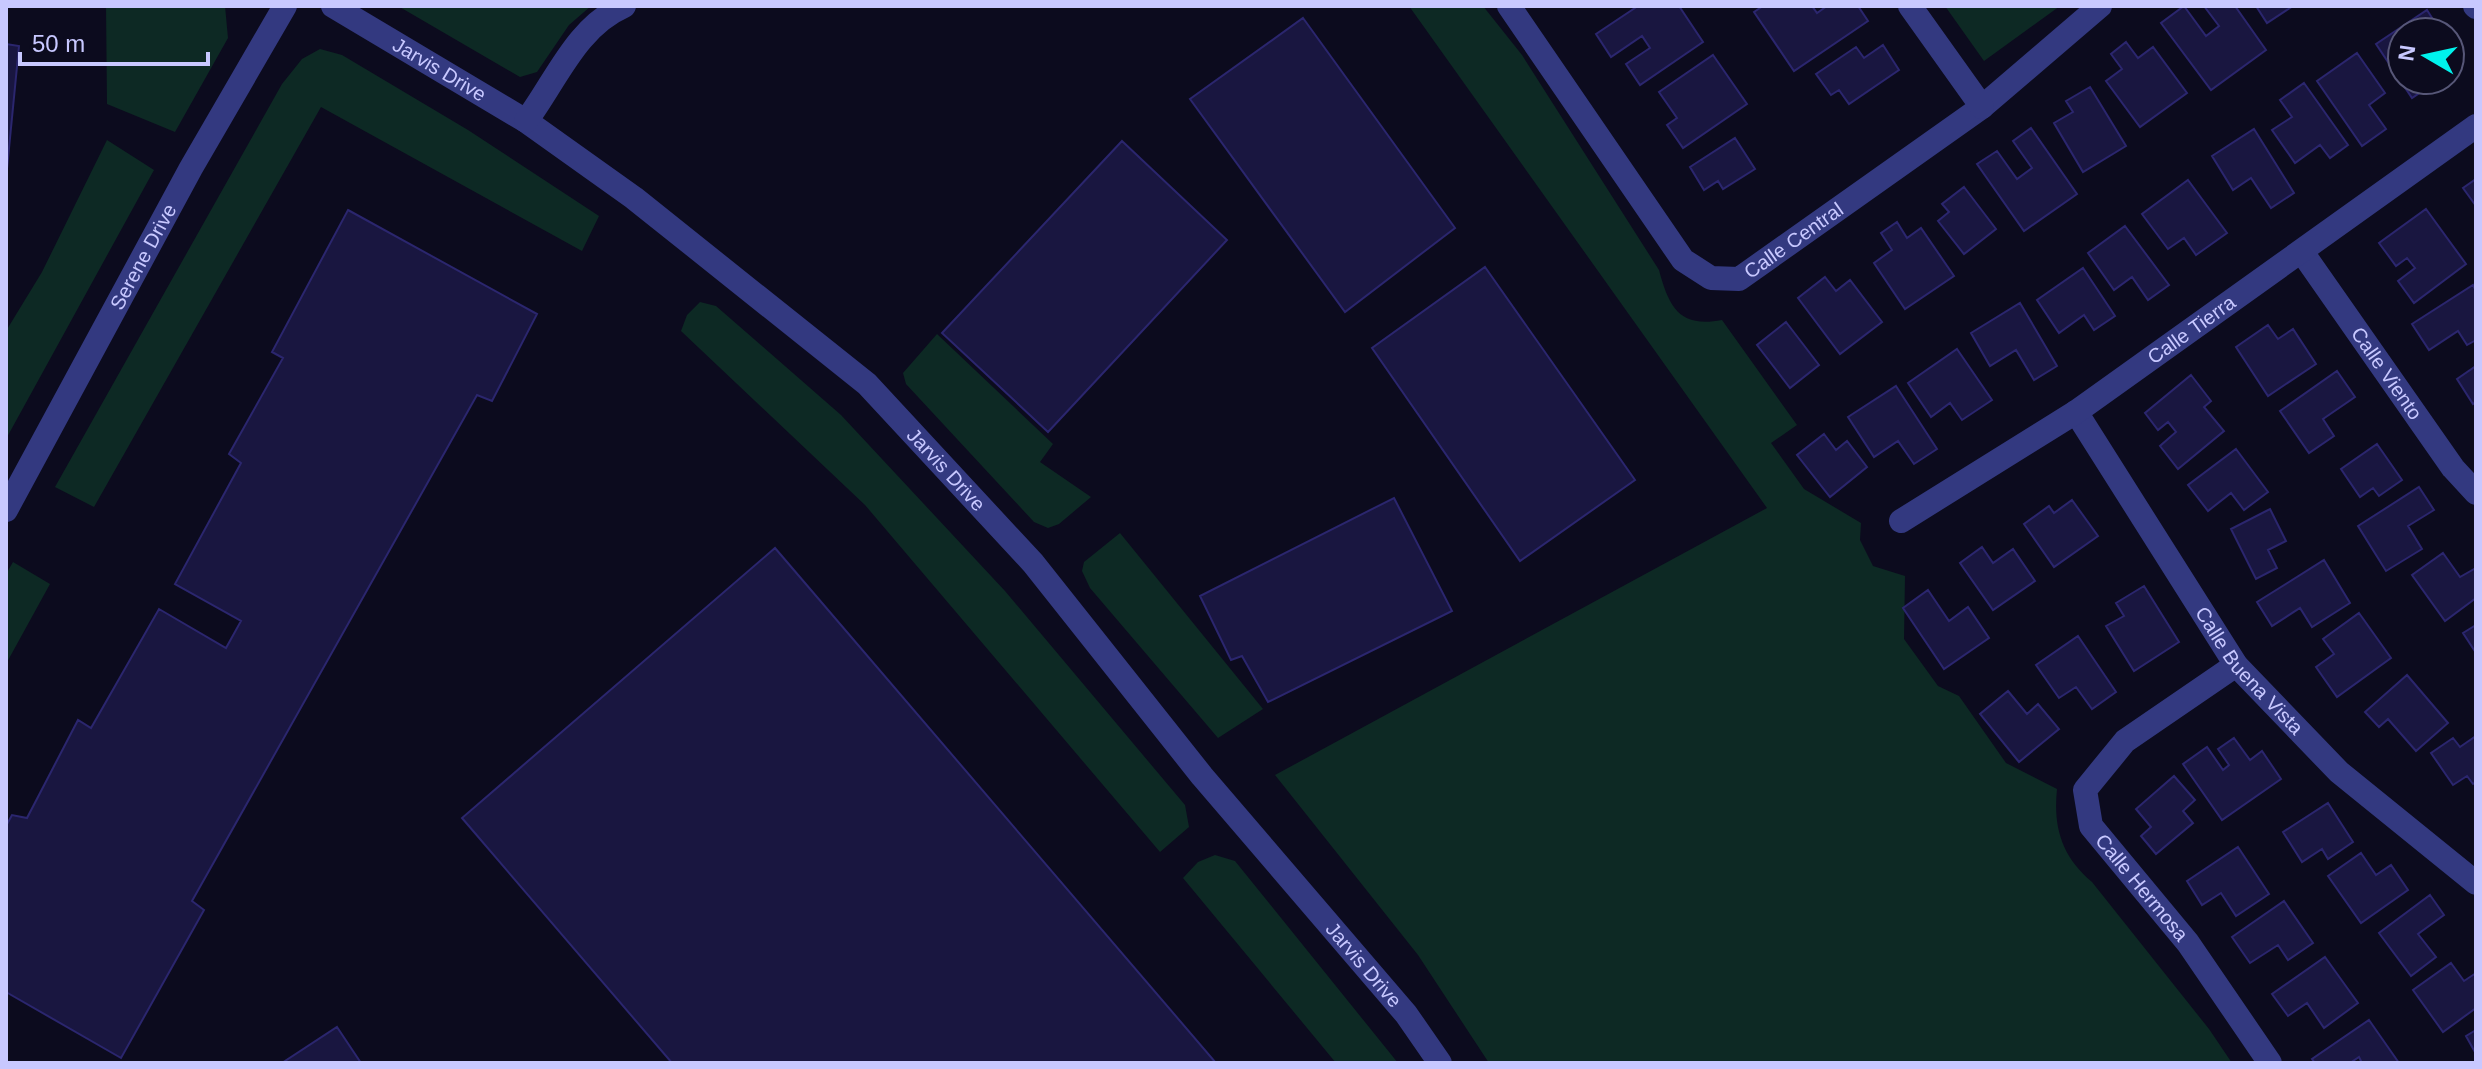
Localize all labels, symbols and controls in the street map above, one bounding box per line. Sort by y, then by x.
scale bar [20,16,208,66]
north arrow [2386,16,2466,96]
text: 50 m [32,30,85,57]
street label: Jarvis Drive [389,33,490,106]
text: N [2393,43,2420,63]
street label: Calle Central [1740,198,1847,283]
street label: Serene Drive [106,200,180,313]
street label: Calle Tierra [2143,290,2240,368]
street label: Calle Viento [2347,323,2427,424]
street label: Jarvis Drive [903,424,990,515]
street label: Calle Buena Vista [2191,603,2308,740]
street label: Calle Hermosa [2091,829,2193,946]
street label: Jarvis Drive [1321,918,1406,1012]

